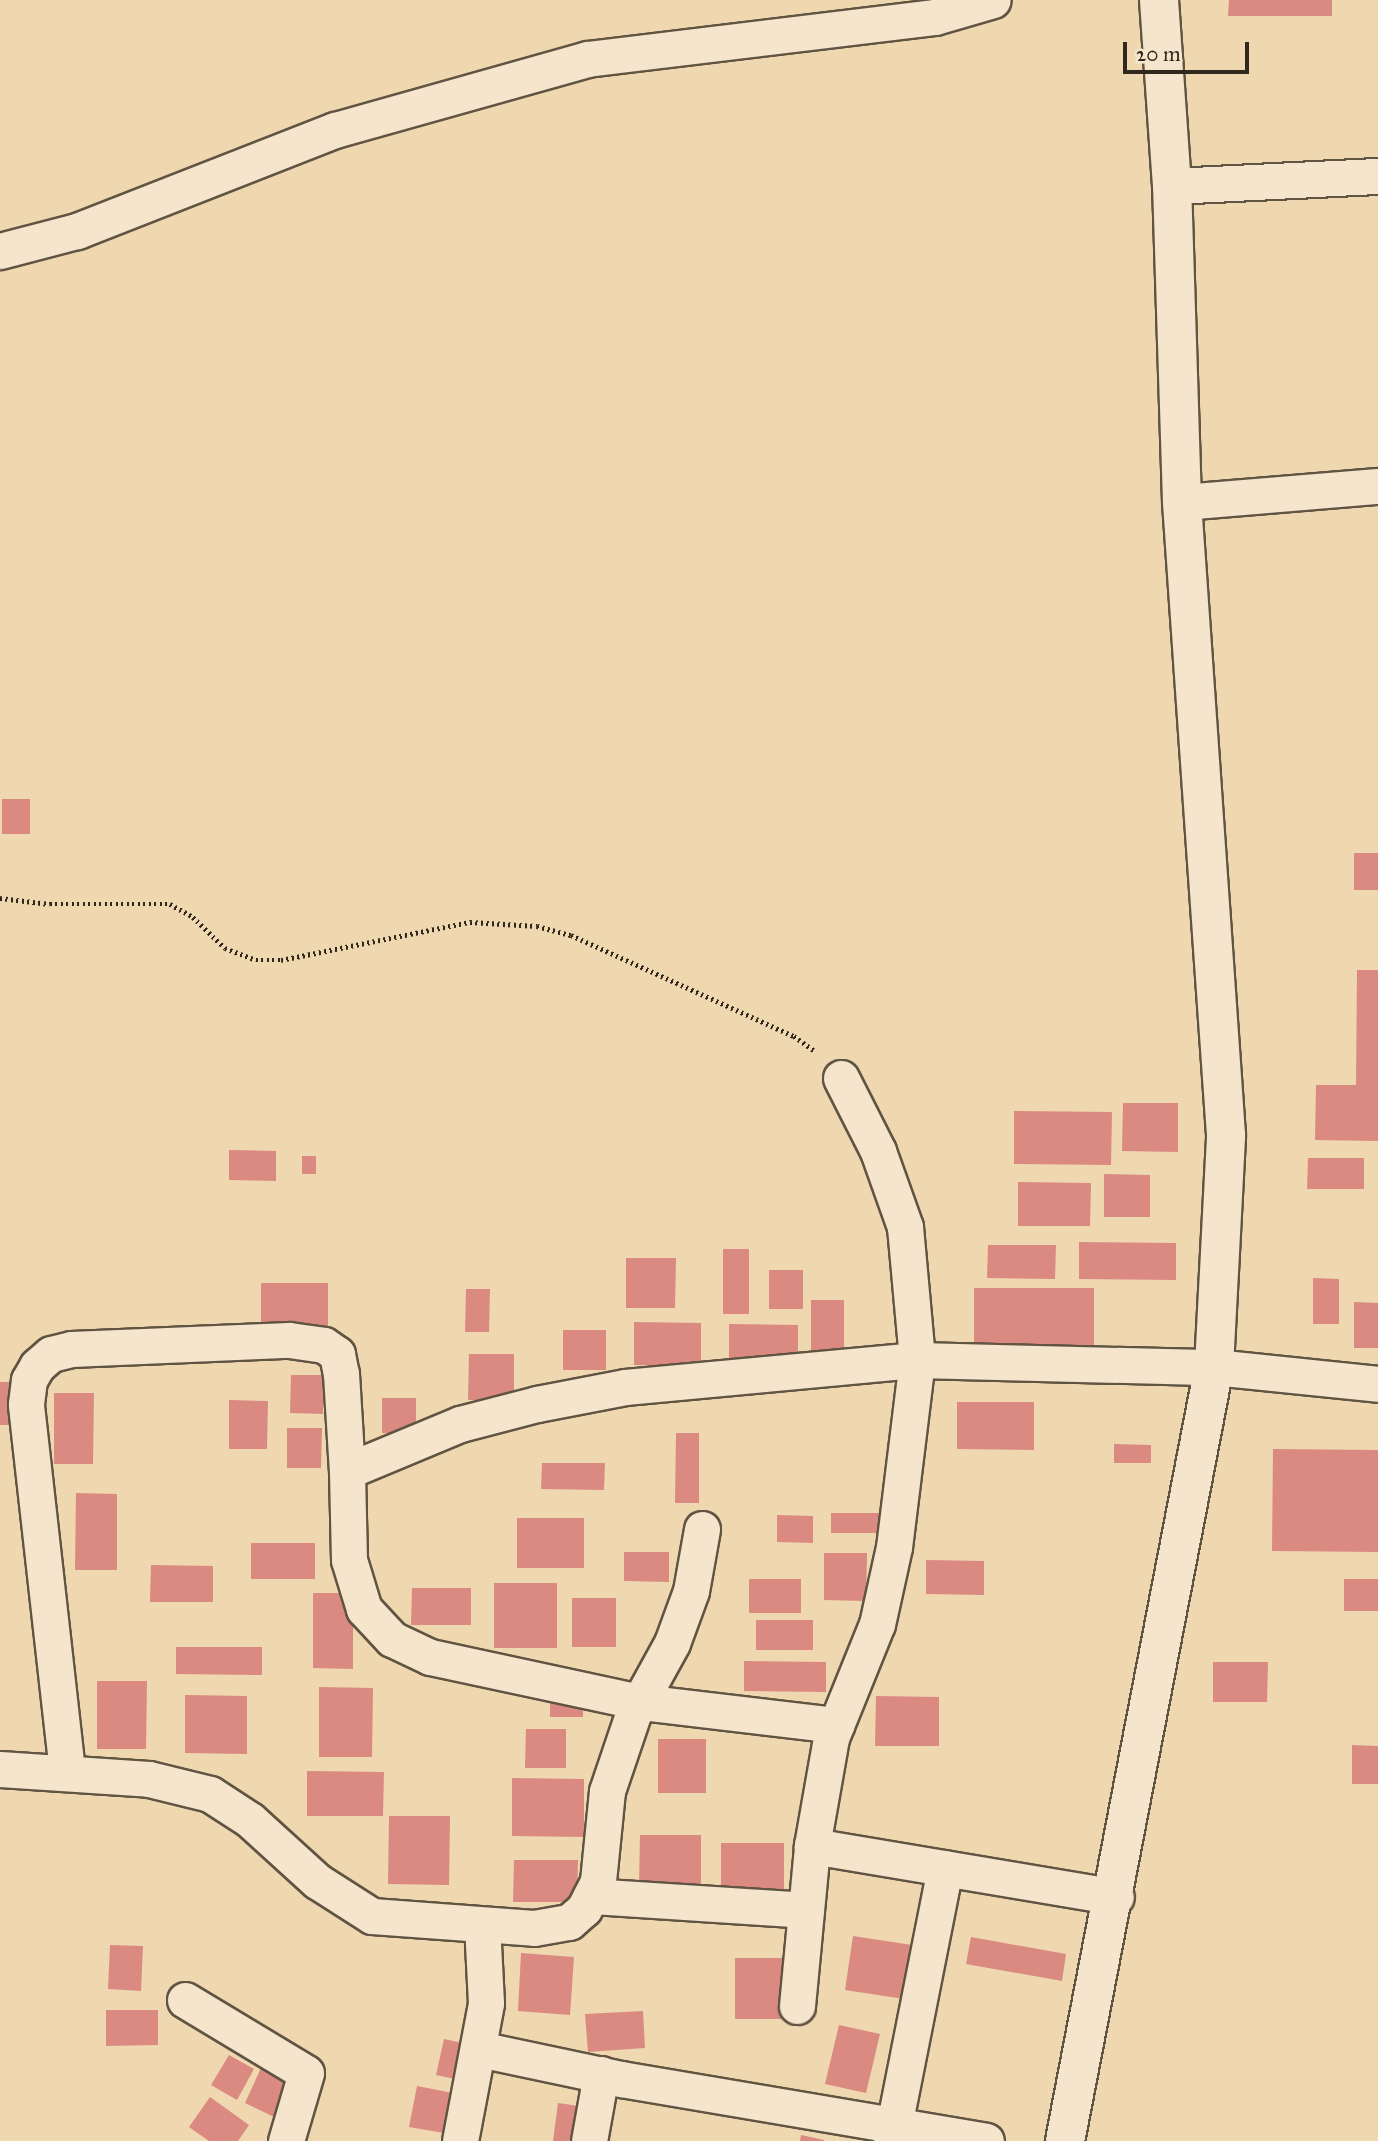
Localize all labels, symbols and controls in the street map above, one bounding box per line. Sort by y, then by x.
scale bar [1126,28,1252,72]
text: 20 m [1136,41,1181,67]

